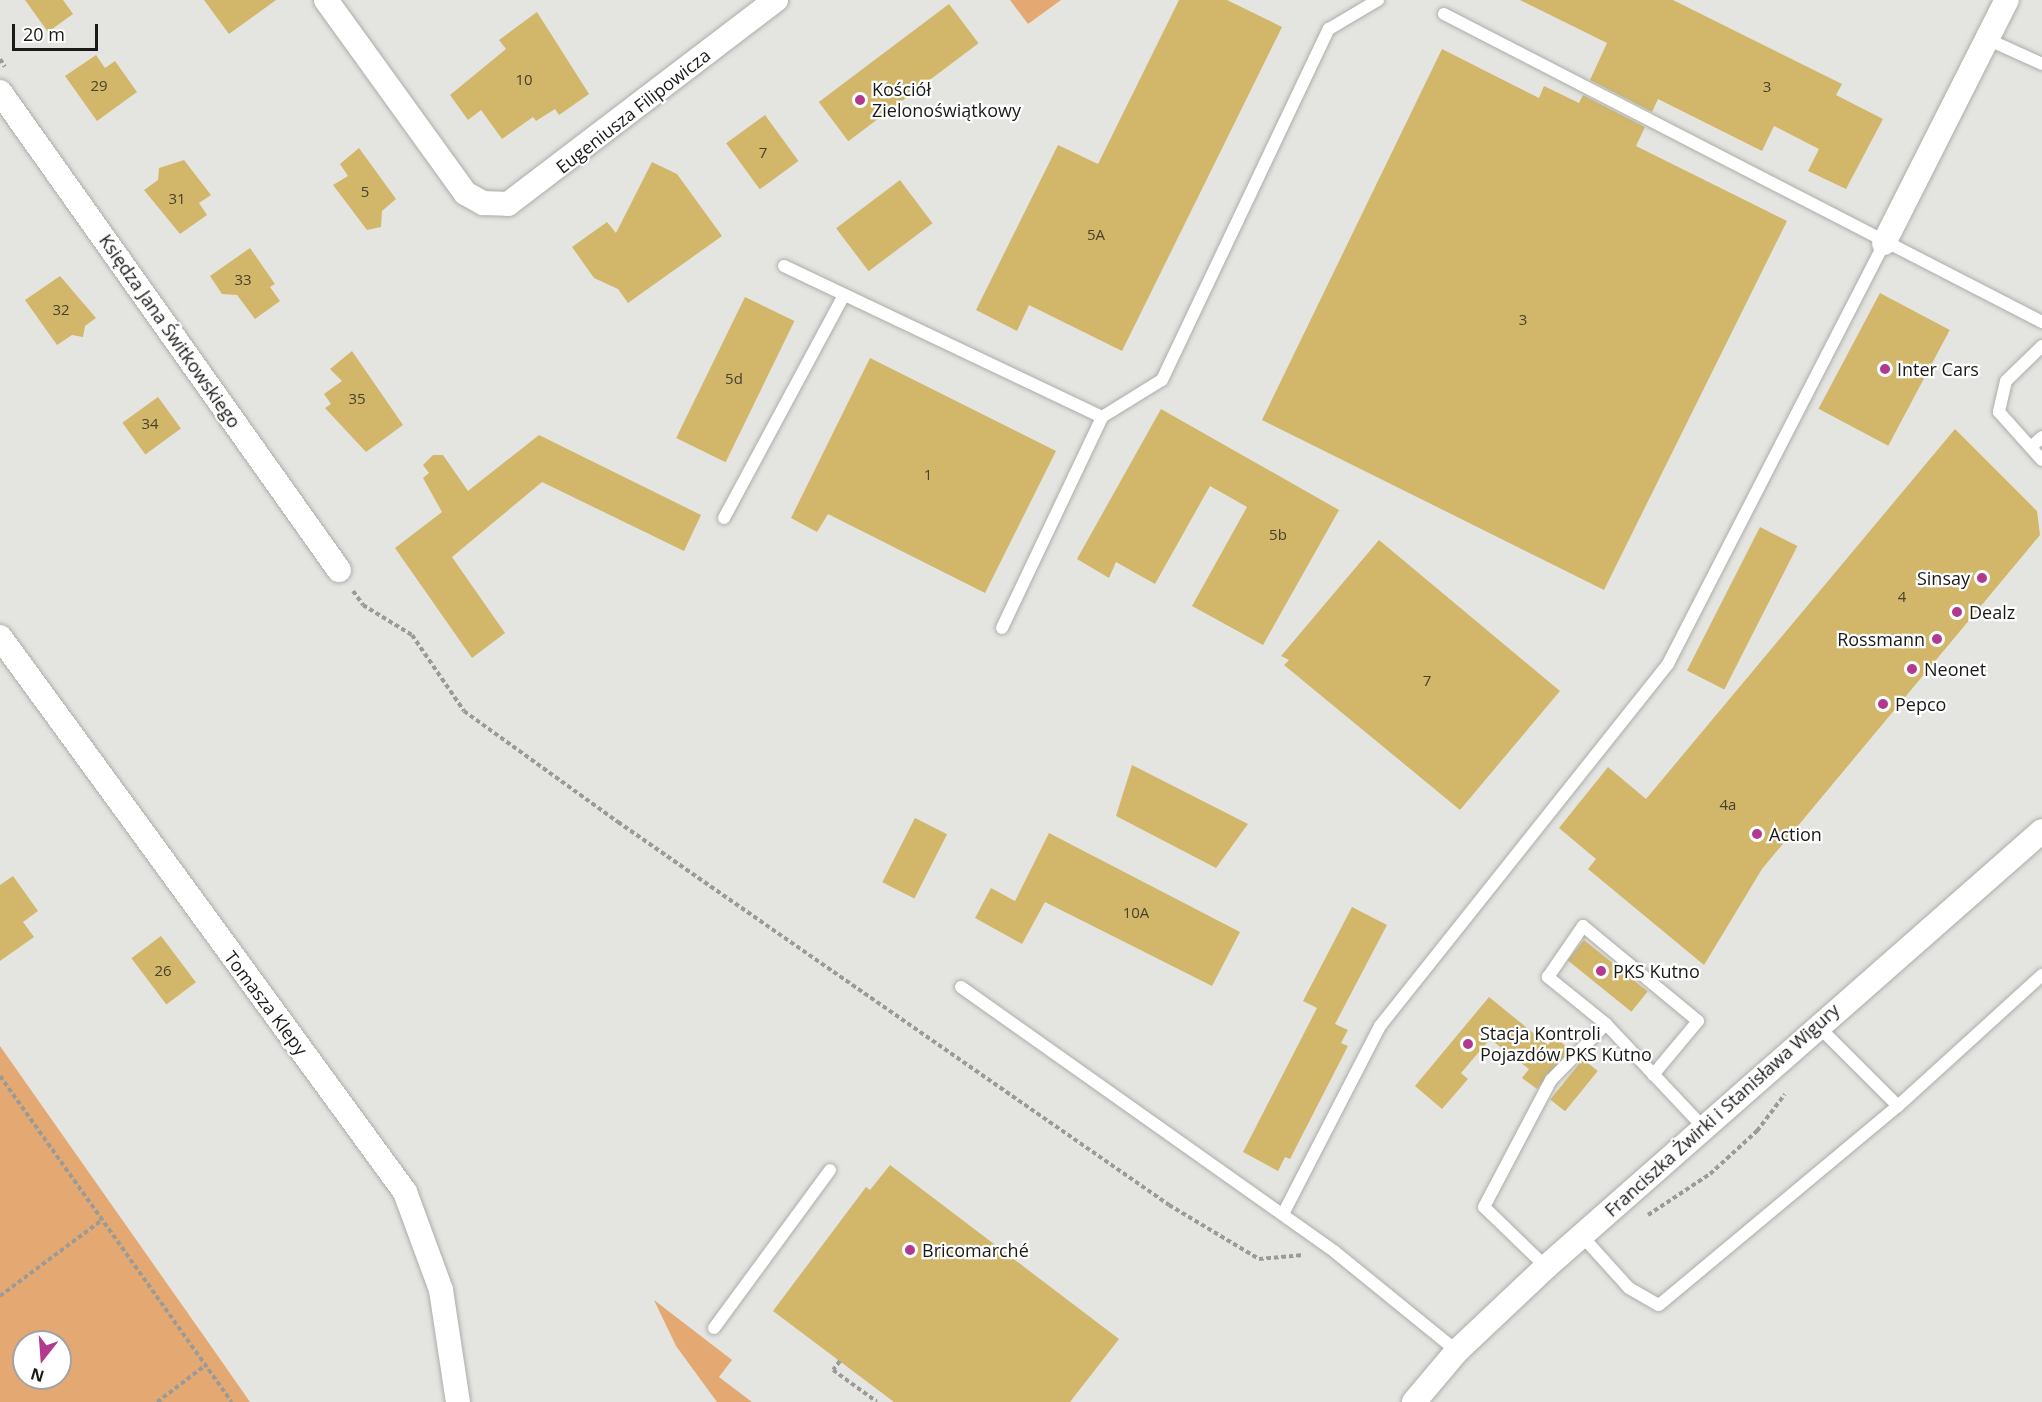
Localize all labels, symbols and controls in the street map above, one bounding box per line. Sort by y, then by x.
scale bar [15,12,100,50]
text: 20 m [23,22,65,46]
street label: Eugeniusza Filipowicza [552,44,714,178]
house number: 10 [515,71,533,89]
house number: 29 [90,77,108,95]
house number: 3 [1763,78,1771,96]
place label: Kościół Zielonoświątkowy [872,79,1021,122]
marker: Kościół Zielonoświątkowy [853,93,867,107]
house number: 7 [759,144,767,162]
house number: 5 [361,183,369,201]
house number: 31 [168,190,186,208]
house number: 5A [1087,226,1105,244]
street label: Księdza Jana Świtkowskiego [95,230,245,432]
house number: 33 [234,271,252,289]
house number: 32 [52,301,70,319]
house number: 3 [1519,311,1527,329]
place label: Inter Cars [1897,358,1979,380]
marker: Inter Cars [1878,362,1892,376]
house number: 5d [725,370,743,388]
house number: 35 [348,390,366,408]
house number: 34 [141,415,159,433]
house number: 1 [924,466,932,484]
house number: 5b [1269,526,1287,544]
place label: Sinsay [1917,567,1970,589]
marker: Sinsay [1975,571,1989,585]
house number: 4 [1898,588,1906,606]
place label: Dealz [1969,601,2015,623]
marker: Dealz [1950,605,1964,619]
place label: Rossmann [1837,628,1925,650]
marker: Rossmann [1930,632,1944,646]
place label: Neonet [1924,658,1986,680]
marker: Neonet [1905,662,1919,676]
house number: 7 [1423,672,1431,690]
place label: Pepco [1895,693,1946,715]
marker: Pepco [1876,697,1890,711]
house number: 4a [1720,796,1736,814]
place label: Action [1769,823,1822,845]
marker: Action [1750,827,1764,841]
house number: 10A [1123,904,1149,922]
street label: Tomasza Klepy [220,947,312,1059]
place label: PKS Kutno [1613,960,1700,982]
house number: 26 [154,962,172,980]
marker: PKS Kutno [1594,964,1608,978]
street label: Franciszka Żwirki i Stanisława Wigury [1600,999,1844,1221]
place label: Stacja Kontroli Pojazdów PKS Kutno [1480,1023,1652,1066]
marker: Stacja Kontroli Pojazdów PKS Kutno [1461,1037,1475,1051]
place label: Bricomarché [922,1239,1029,1261]
marker: Bricomarché [903,1243,917,1257]
north arrow [12,1330,72,1390]
text: N [28,1363,47,1388]

